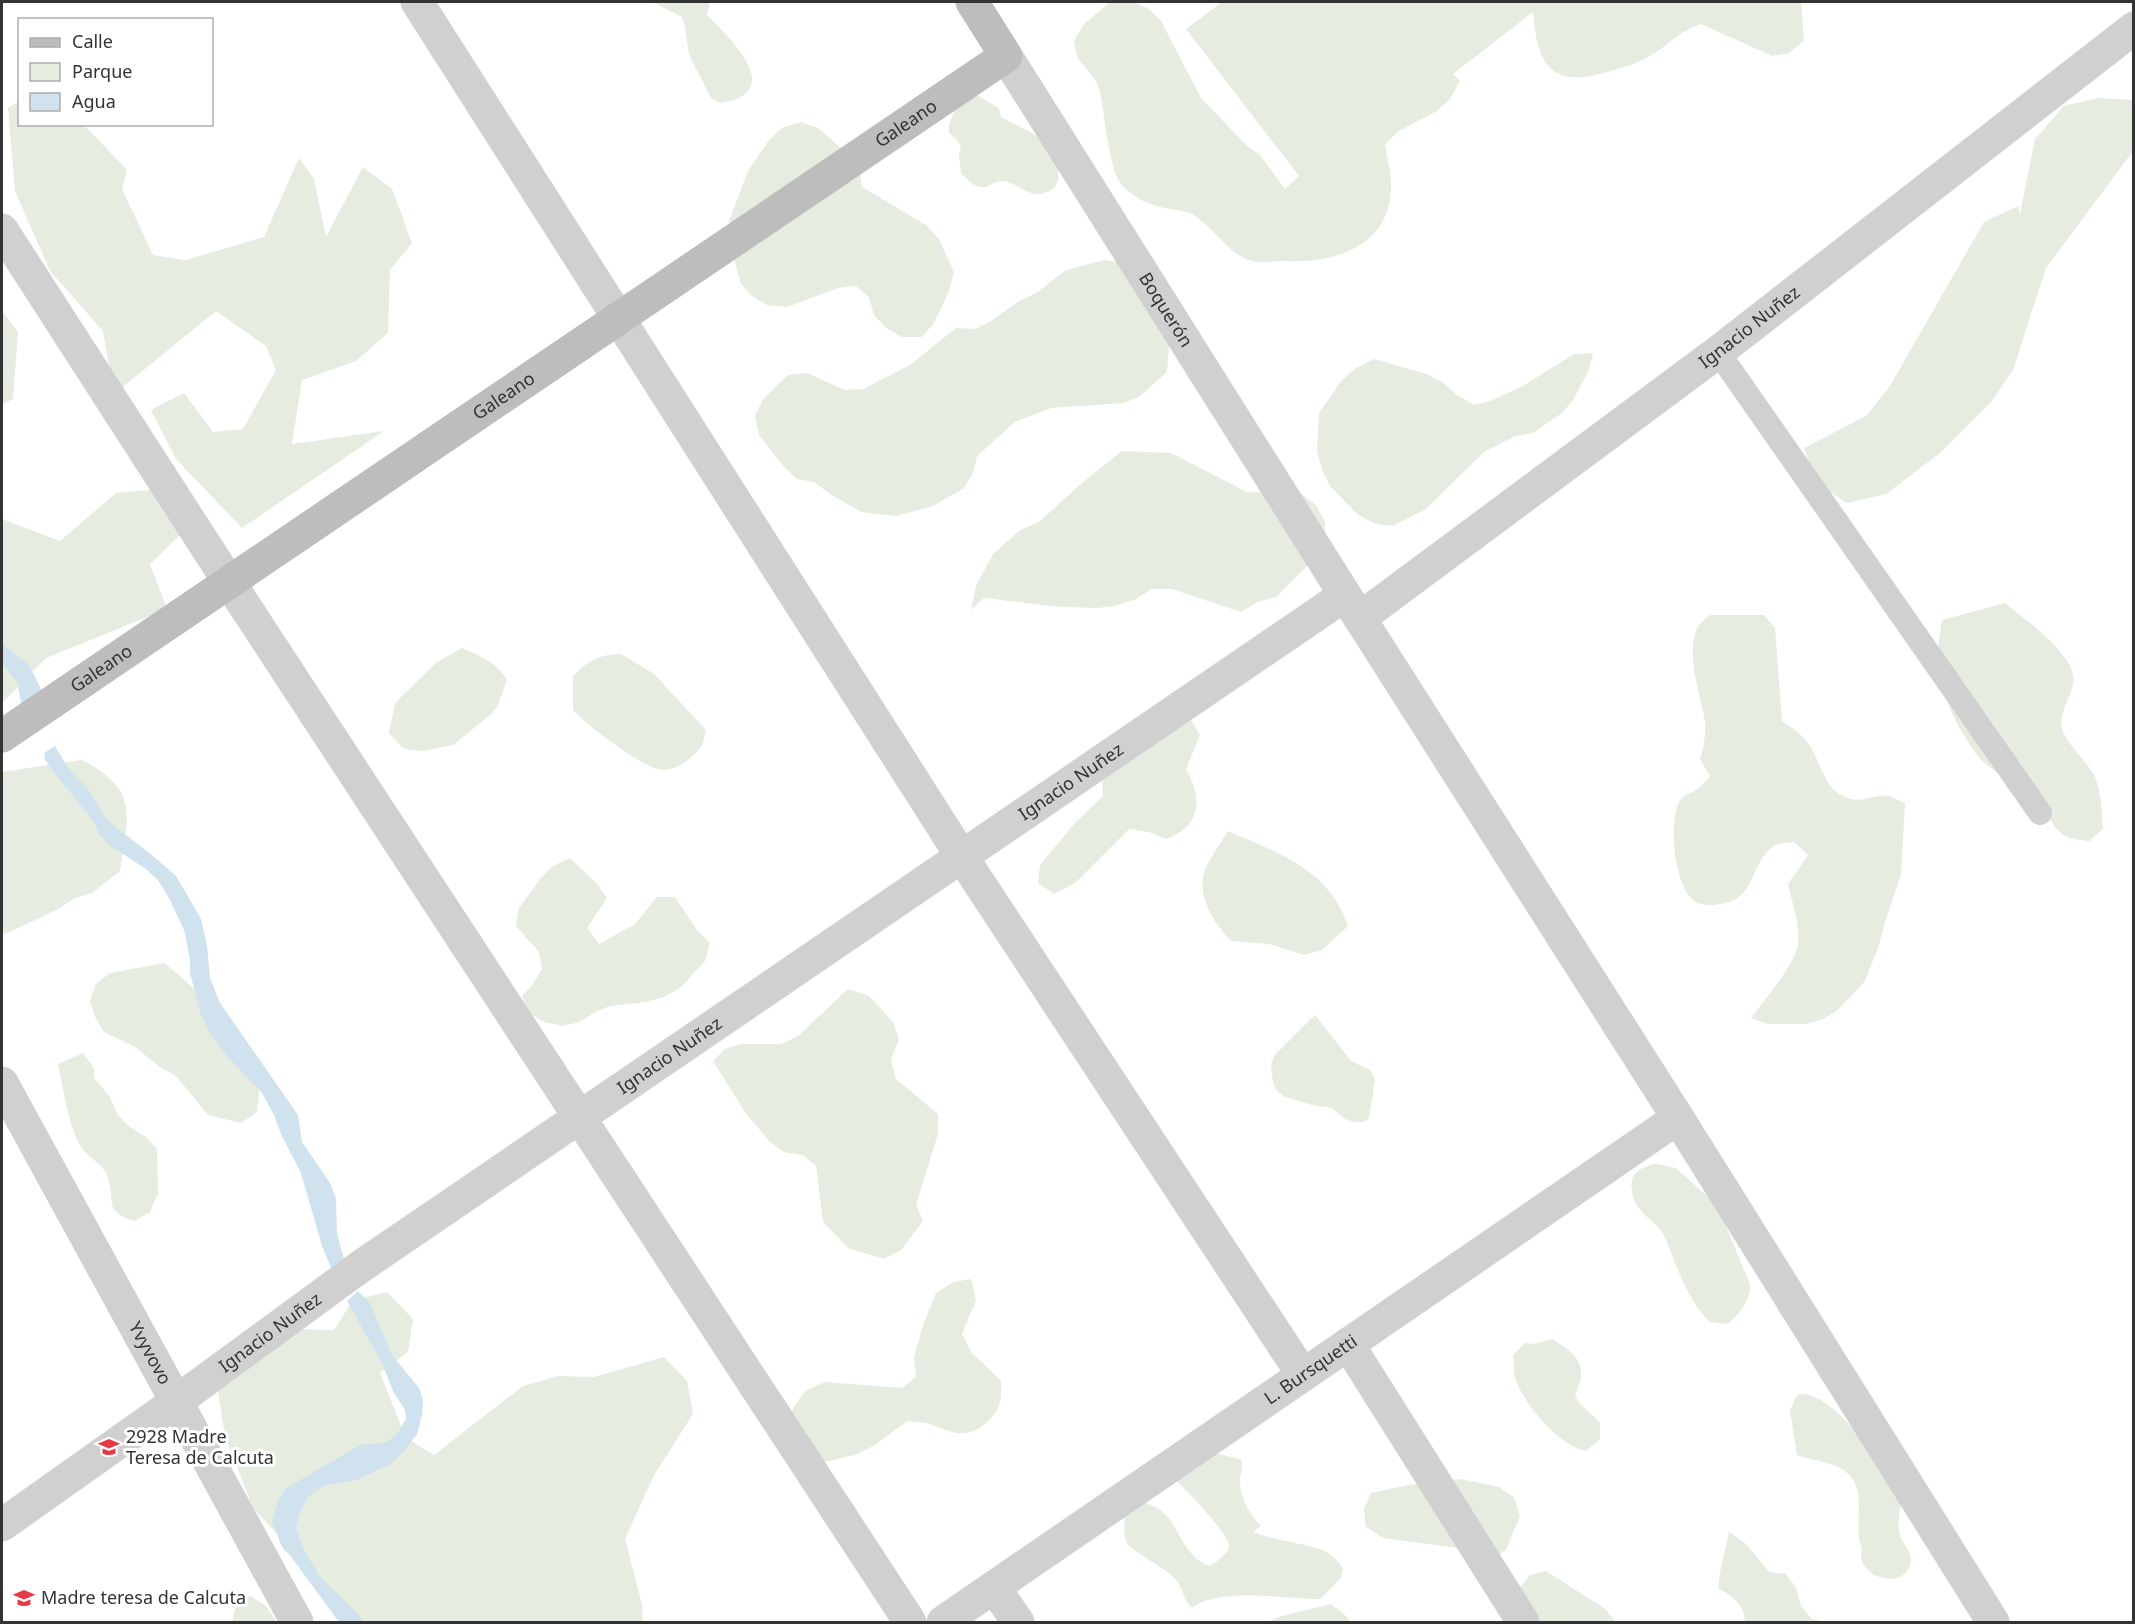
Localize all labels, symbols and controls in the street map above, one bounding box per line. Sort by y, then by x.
legend [18,18,213,126]
text: Calle [72,29,113,53]
text: Parque [72,59,132,83]
text: Agua [72,89,116,113]
street label: Galeano [870,93,941,152]
street label: Boquerón [1134,267,1199,351]
street label: Ignacio Nuñez [1694,280,1804,373]
street label: Galeano [467,366,539,425]
street label: Galeano [65,638,137,697]
street label: Ignacio Nuñez [1013,737,1127,825]
street label: Ignacio Nuñez [612,1011,726,1099]
street label: Ignacio Nuñez [213,1286,326,1378]
street label: Yvyvovo [124,1317,178,1388]
street label: L. Bursquetti [1259,1329,1362,1409]
place label: 2928 Madre Teresa de Calcuta [126,1424,274,1469]
school or university icon: 2928 Madre Teresa de Calcuta [97,1435,121,1459]
place label: Madre teresa de Calcuta [41,1585,246,1609]
school or university icon: Madre teresa de Calcuta [12,1586,36,1610]

